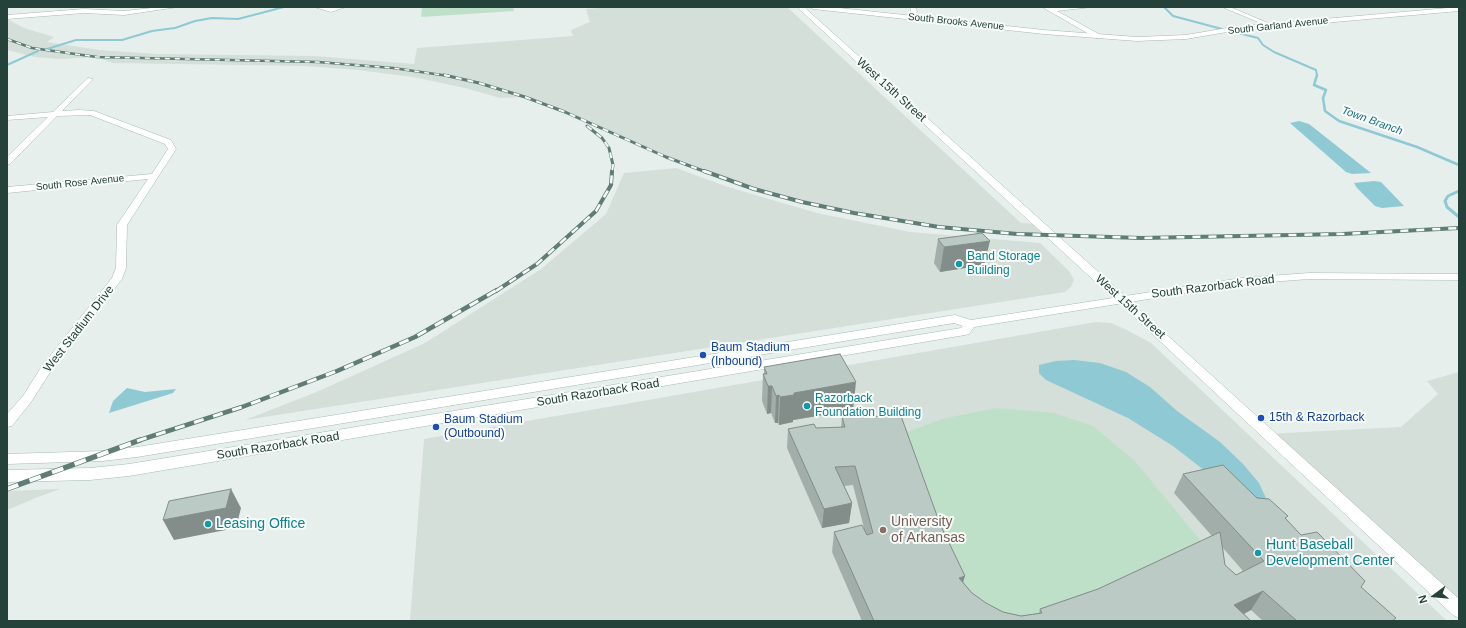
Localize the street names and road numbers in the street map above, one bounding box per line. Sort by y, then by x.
street label: South Brooks Avenue [907,11,1005,33]
street label: South Garland Avenue [1227,15,1329,37]
street label: West 15th Street [853,55,929,125]
street label: South Rose Avenue [35,172,125,194]
street label: West 15th Street [1092,272,1168,342]
street label: South Razorback Road [1151,272,1275,302]
street label: West Stadium Drive [41,283,117,375]
street label: South Razorback Road [536,376,660,410]
street label: South Razorback Road [216,429,340,463]

